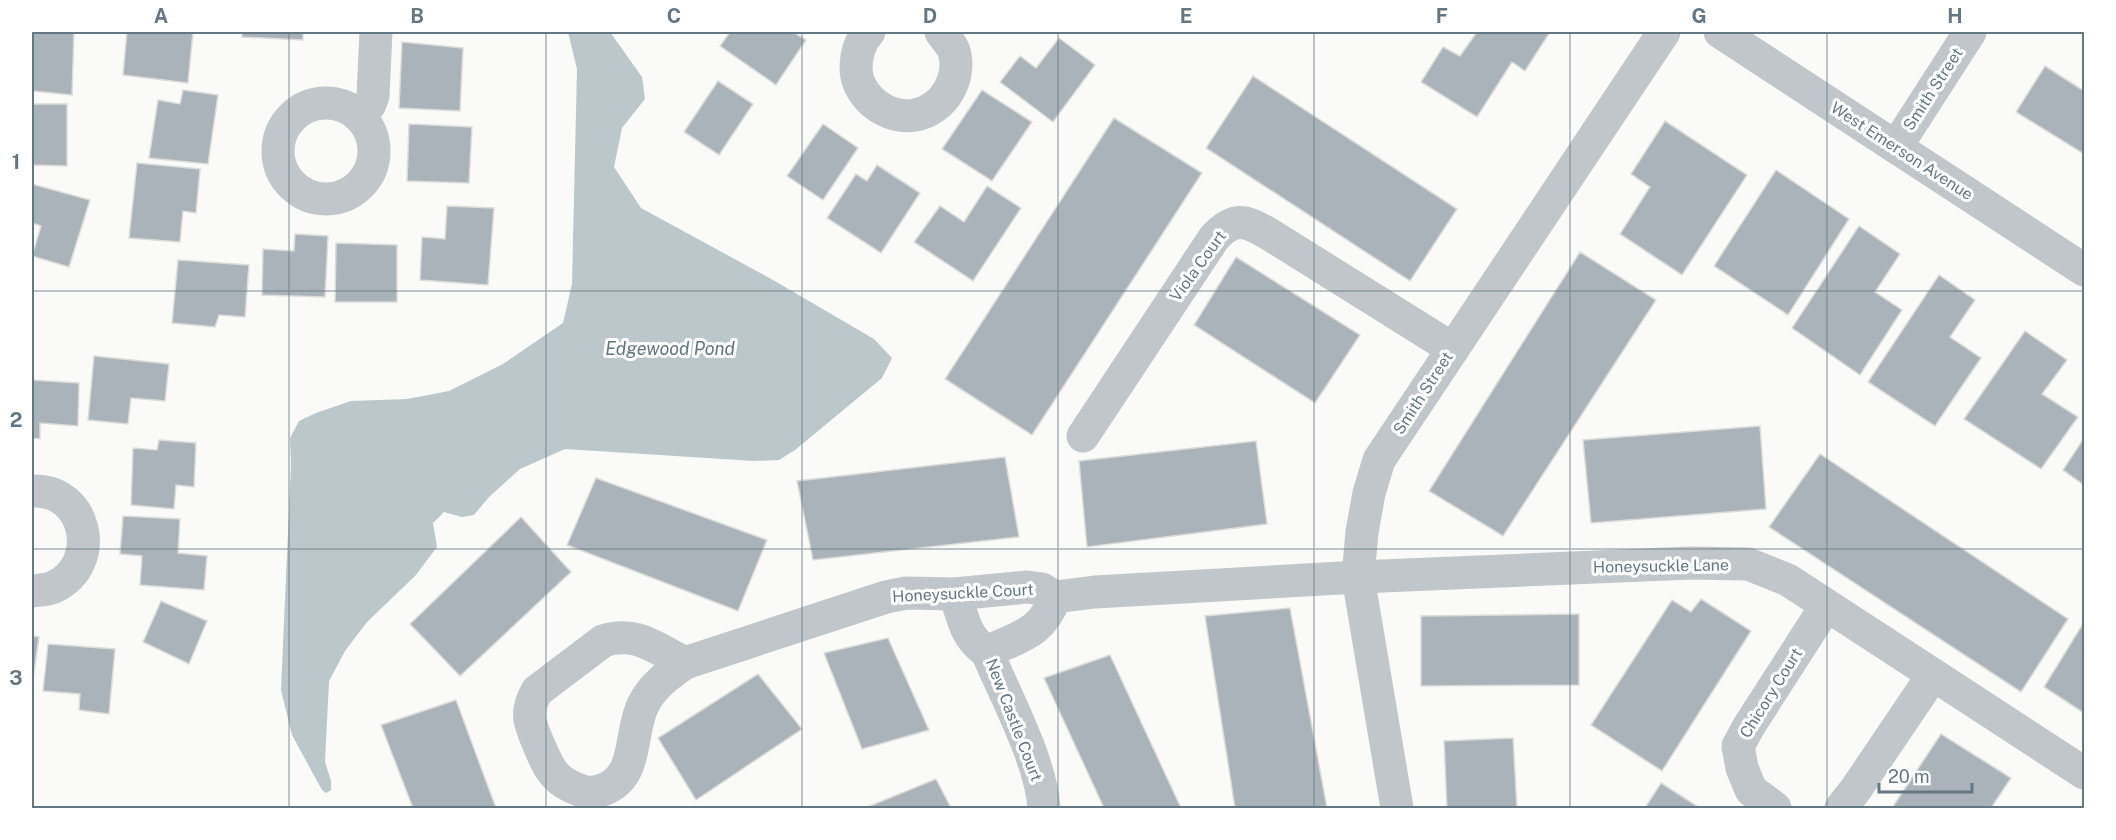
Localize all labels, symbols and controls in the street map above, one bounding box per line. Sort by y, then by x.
text: A [154,4,168,28]
text: B [410,4,424,28]
text: C [667,4,681,28]
text: D [923,4,937,28]
text: E [1180,4,1192,28]
text: F [1436,4,1448,28]
text: G [1691,4,1707,28]
text: H [1947,4,1963,28]
street label: Smith Street [1899,44,1967,134]
street label: West Emerson Avenue [1827,98,1977,204]
text: 1 [12,150,20,174]
street label: Viola Court [1166,227,1230,305]
water label: Edgewood Pond [605,338,735,359]
street label: Smith Street [1389,348,1457,438]
text: 2 [10,408,22,432]
street label: Honeysuckle Lane [1593,555,1729,577]
street label: Honeysuckle Court [892,580,1034,606]
street label: Chicory Court [1736,645,1806,741]
street label: New Castle Court [982,656,1046,784]
text: 3 [9,666,23,690]
scale bar [1879,756,1972,794]
text: 20 m [1888,766,1930,787]

